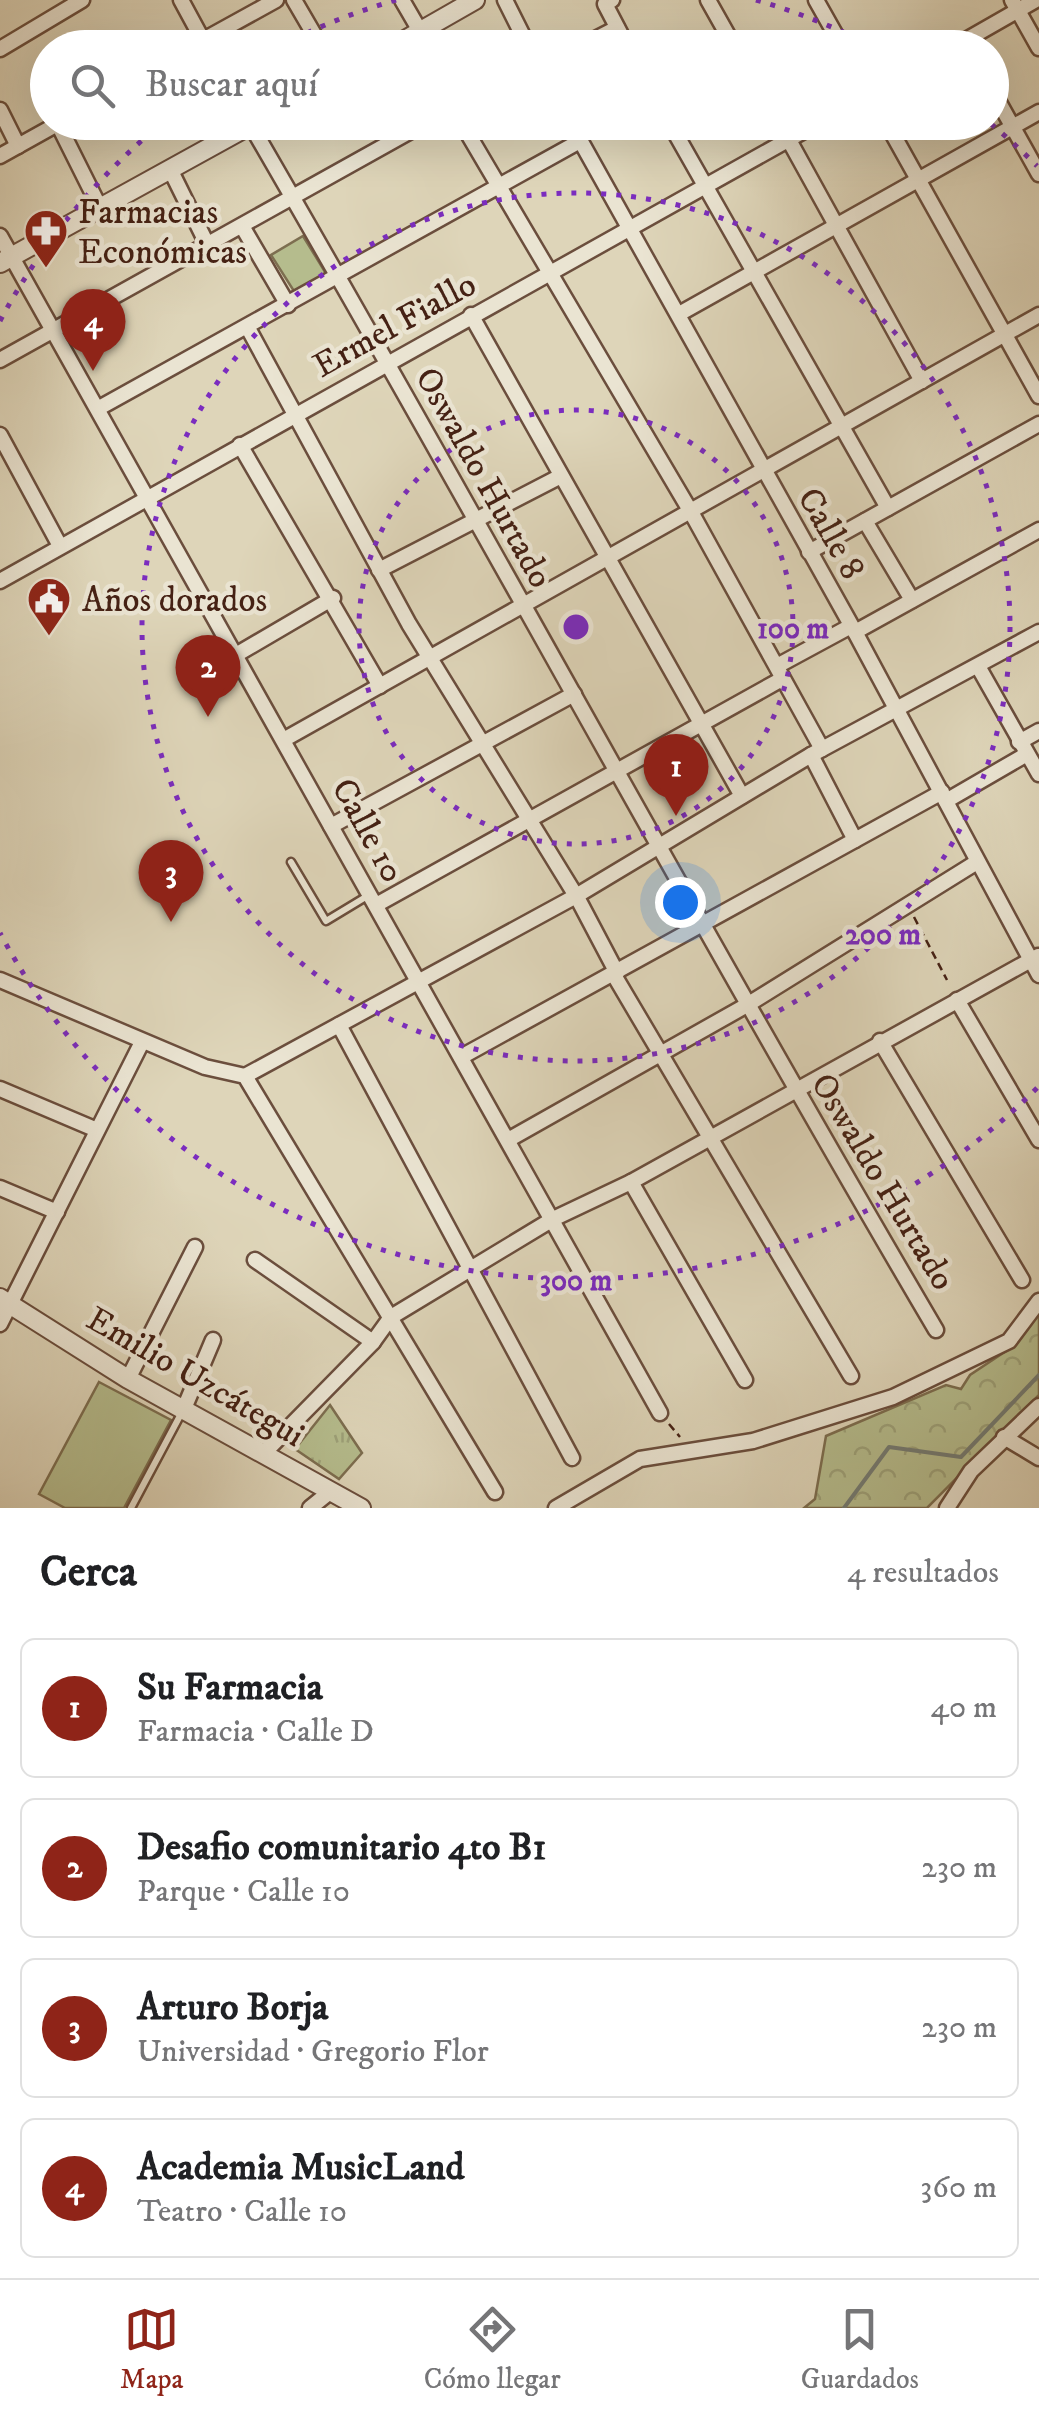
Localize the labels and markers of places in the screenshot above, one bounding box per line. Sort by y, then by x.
place label: Farmacias Económicas [78,191,247,275]
pharmacy icon: Farmacias Económicas [23,208,69,269]
pin: 4 [61,288,126,371]
public building icon: Años dorados [26,576,72,637]
place label: Años dorados [82,579,267,623]
centre of rings [558,609,594,645]
pin: 2 [176,634,240,717]
pin: 1 [644,734,708,816]
pin: 3 [138,840,204,922]

